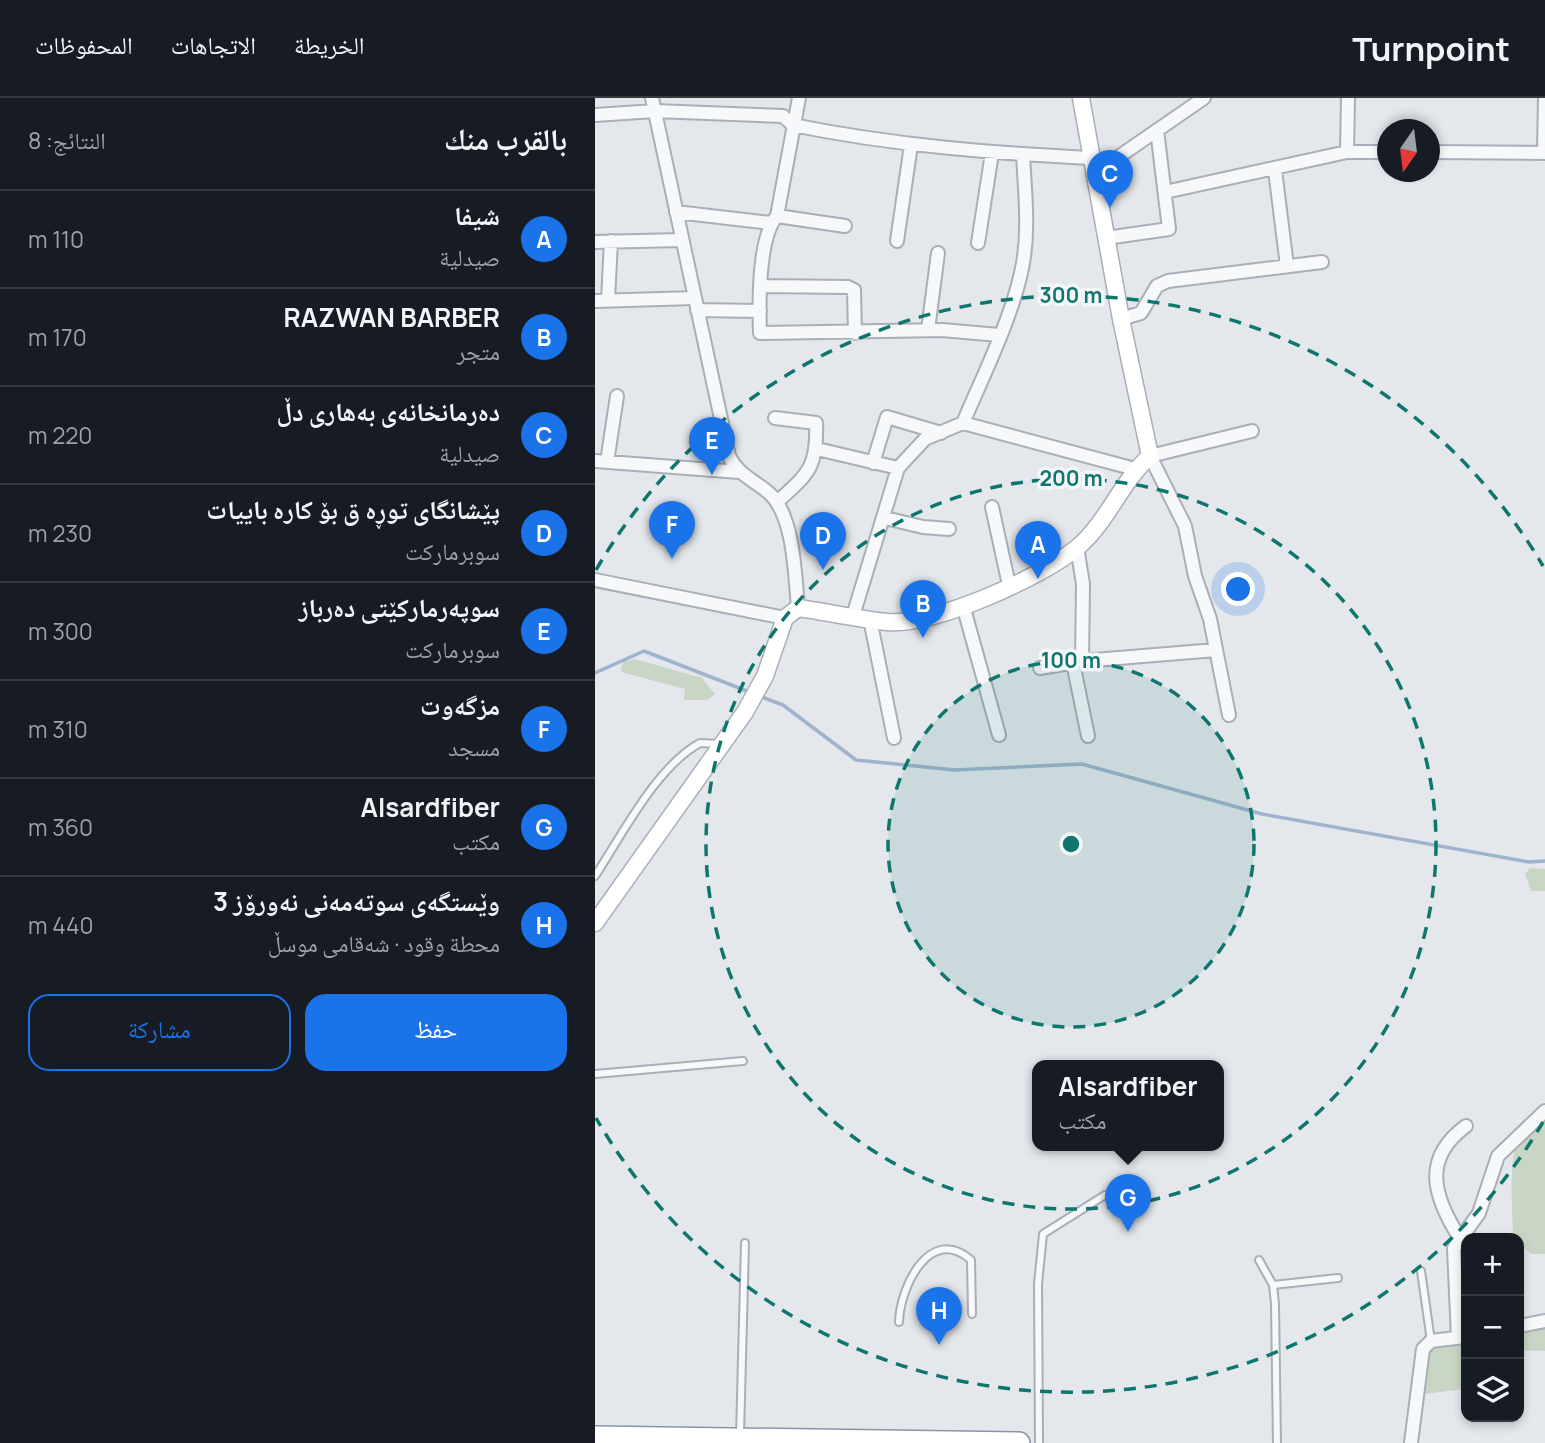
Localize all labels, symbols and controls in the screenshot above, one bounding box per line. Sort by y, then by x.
text: Turnpoint [1352,26,1510,71]
text: المحفوظات [35,28,133,61]
text: الاتجاهات [171,28,256,61]
text: الخريطة [294,28,365,61]
text: بالقرب منك [444,118,567,159]
north arrow [1377,119,1440,182]
text: النتائج: 8 [28,124,106,156]
pin: C [1087,150,1133,208]
text: شیفا [454,197,500,233]
text: 110 m [28,223,84,255]
text: A [536,223,552,255]
text: صيدلية [439,241,500,273]
text: 300 m [1040,281,1102,309]
text: RAZWAN BARBER [284,299,500,335]
text: 170 m [28,321,87,353]
text: B [537,321,551,353]
text: متجر [457,335,500,367]
text: دەرمانخانەی بەهاری دڵ [276,393,500,429]
pin: E [689,417,735,475]
text: 220 m [28,419,92,451]
text: C [536,419,553,451]
text: صيدلية [439,437,500,469]
text: 200 m [1039,464,1103,492]
text: پێشانگای توڕه ق بۆ کاره باییات [206,491,500,527]
pin: F [649,501,695,559]
pin: D [800,512,846,570]
text: 230 m [28,517,92,549]
text: D [536,517,552,549]
pin: A [1015,521,1061,579]
text: سوبرماركت [405,535,500,567]
your location [1221,572,1255,606]
pin: B [900,580,946,638]
text: سوپەرمارکێتی دەرباز [299,589,500,625]
text: 300 m [28,615,93,647]
text: E [537,615,551,647]
text: سوبرماركت [405,633,500,665]
text: 100 m [1041,646,1101,674]
text: مزگه‌وت [420,687,500,723]
text: 310 m [28,713,88,745]
text: F [538,713,550,745]
text: مسجد [448,731,500,763]
text: Alsardfiber [361,789,500,825]
text: 360 m [28,811,93,843]
text: G [536,811,552,843]
text: مكتب [452,825,500,857]
centre of rings [1059,832,1083,856]
text: وێستگەی سوتەمەنی نەورۆز 3 [213,883,500,919]
text: 440 m [28,909,94,941]
text: H [536,909,552,941]
text: محطة وقود · شەقامی موسڵ [268,927,500,959]
button: مشاركة [28,994,291,1071]
button: حفظ [305,994,567,1071]
popup [1032,1060,1224,1151]
text: Alsardfiber [1058,1068,1198,1104]
text: مكتب [1058,1104,1106,1136]
pin: G [1105,1174,1151,1232]
map controls [1461,1233,1524,1422]
button: + [1461,1233,1524,1296]
pin: H [916,1287,962,1345]
button: − [1461,1296,1524,1359]
button: layers [1461,1359,1524,1422]

